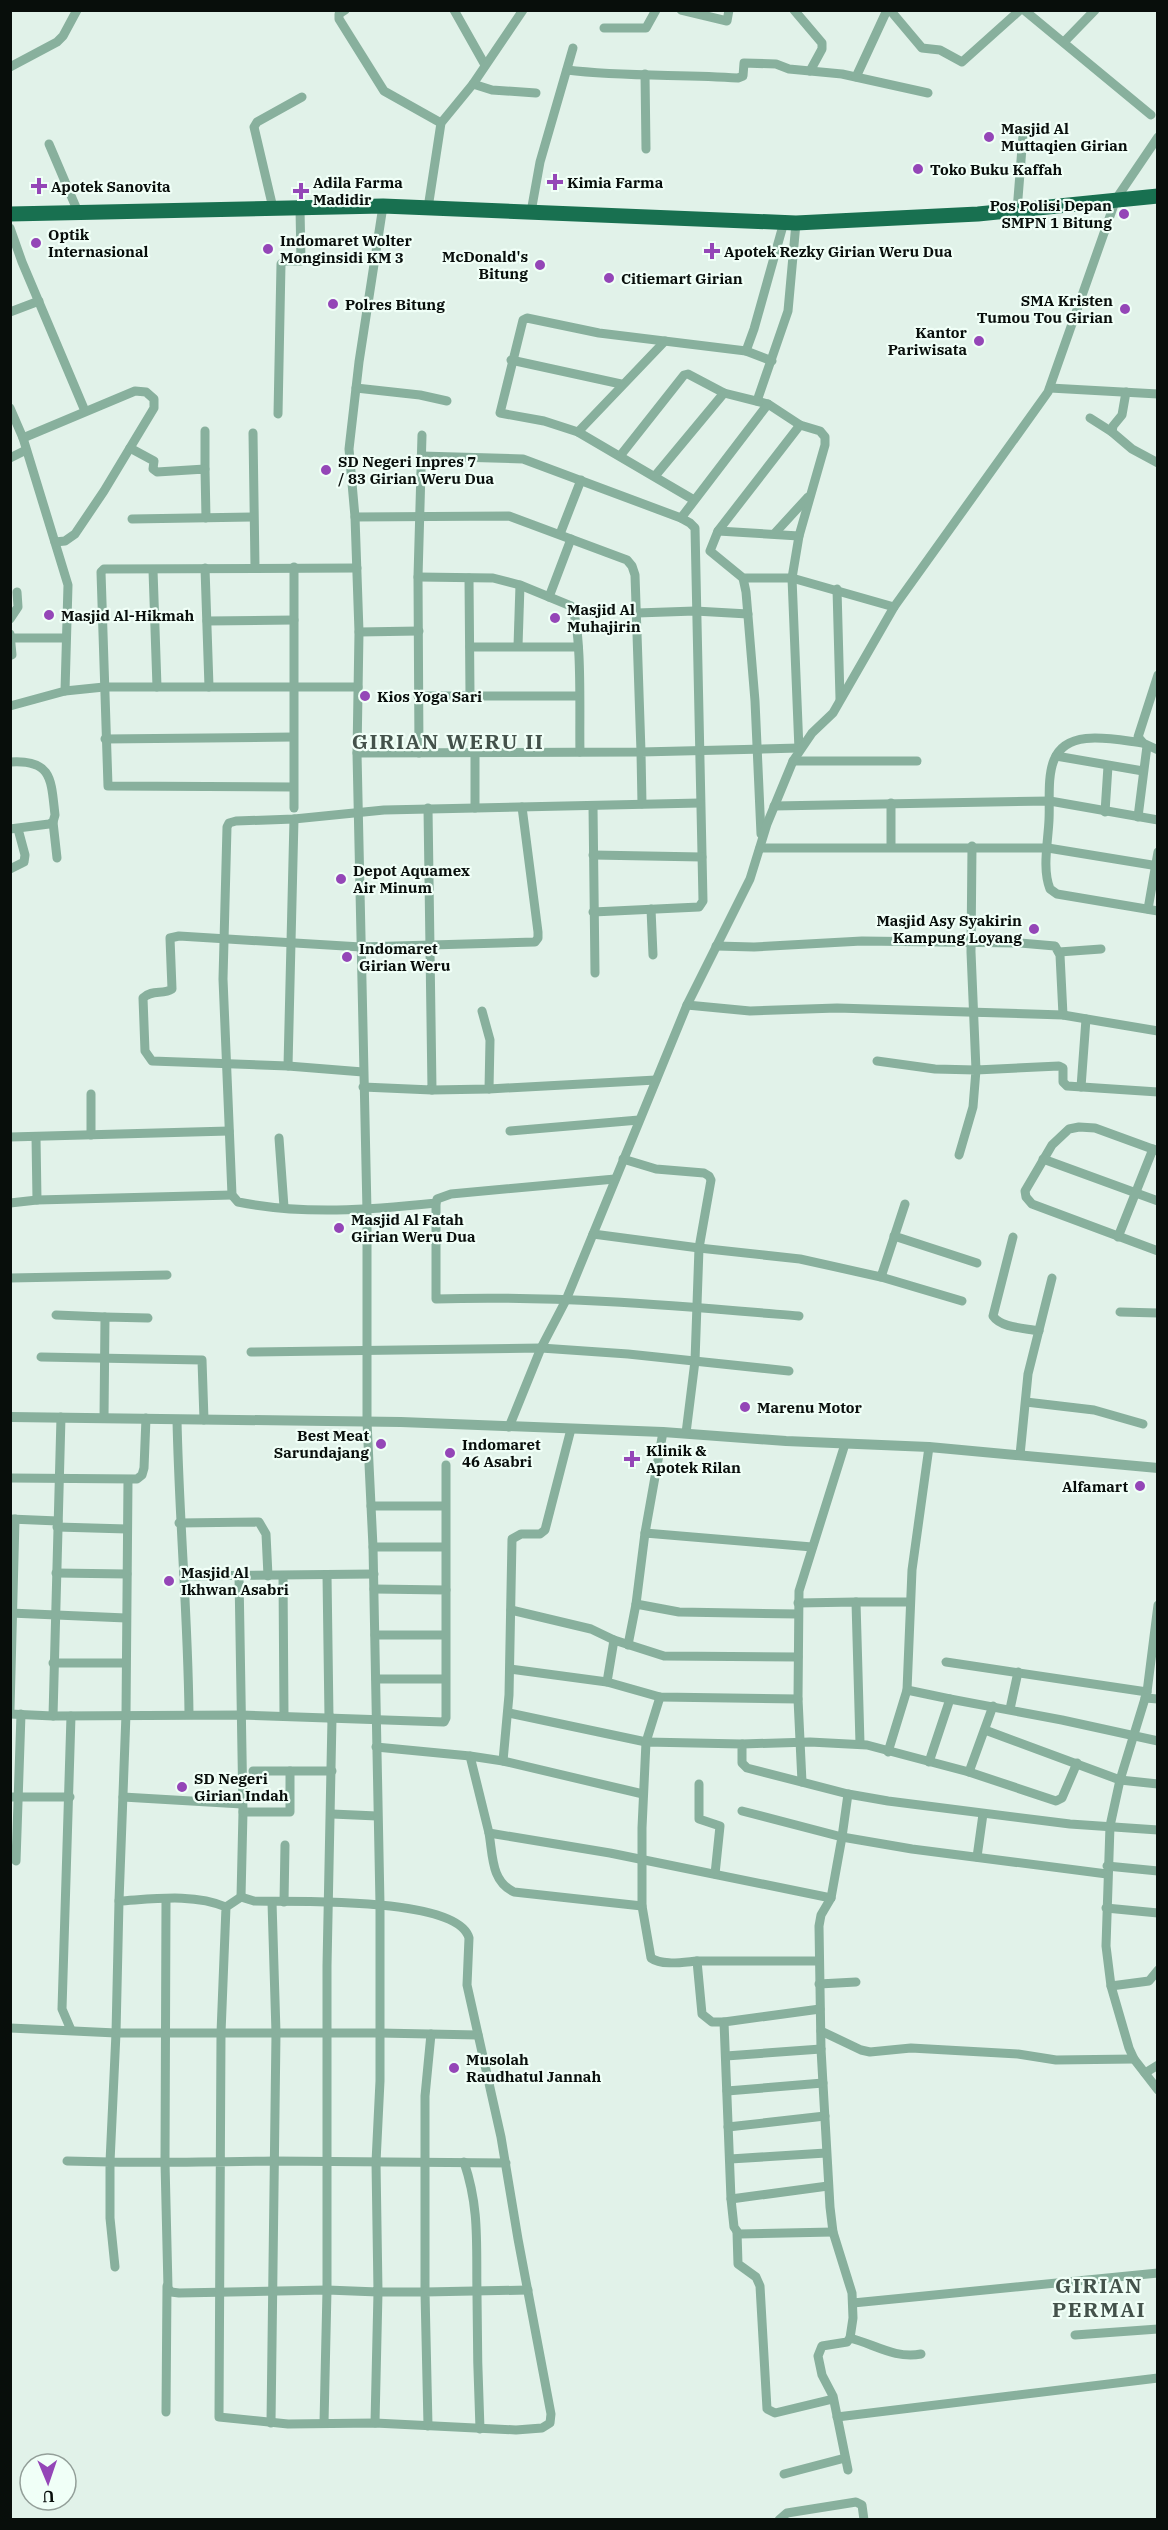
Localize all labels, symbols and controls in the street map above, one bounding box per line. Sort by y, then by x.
place label: Masjid Al Muttaqien Girian [1001,119,1128,155]
marker: Masjid Al Muttaqien Girian [982,130,996,144]
place label: Toko Buku Kaffah [930,160,1062,179]
marker: Toko Buku Kaffah [911,162,925,176]
place label: Adila Farma Madidir [313,173,403,209]
place label: Kimia Farma [567,173,664,192]
marker: Kimia Farma [548,175,562,189]
place label: Apotek Sanovita [51,177,171,196]
marker: Apotek Sanovita [32,179,46,193]
marker: Adila Farma Madidir [294,184,308,198]
place label: Pos Polisi Depan SMPN 1 Bitung [990,196,1112,232]
marker: Pos Polisi Depan SMPN 1 Bitung [1117,207,1131,221]
place label: Optik Internasional [48,225,149,261]
place label: Indomaret Wolter Monginsidi KM 3 [280,231,412,267]
marker: Optik Internasional [29,236,43,250]
marker: Indomaret Wolter Monginsidi KM 3 [261,242,275,256]
place label: Apotek Rezky Girian Weru Dua [724,242,953,261]
marker: Apotek Rezky Girian Weru Dua [705,244,719,258]
place label: McDonald's Bitung [442,247,528,283]
marker: McDonald's Bitung [533,258,547,272]
place label: Citiemart Girian [621,269,743,288]
marker: Citiemart Girian [602,271,616,285]
place label: SMA Kristen Tumou Tou Girian [977,291,1113,327]
place label: Polres Bitung [345,295,445,314]
marker: Polres Bitung [326,297,340,311]
marker: SMA Kristen Tumou Tou Girian [1118,302,1132,316]
place label: Kantor Pariwisata [888,323,968,359]
marker: Kantor Pariwisata [972,334,986,348]
place label: SD Negeri Inpres 7 / 83 Girian Weru Dua [338,452,494,488]
marker: SD Negeri Inpres 7 / 83 Girian Weru Dua [319,463,333,477]
place label: Masjid Al Muhajirin [567,600,641,636]
place label: Masjid Al-Hikmah [61,606,194,625]
marker: Masjid Al-Hikmah [42,608,56,622]
marker: Masjid Al Muhajirin [548,611,562,625]
place label: Kios Yoga Sari [377,687,482,706]
marker: Kios Yoga Sari [358,689,372,703]
district label: GIRIAN WERU II [352,727,544,755]
place label: Depot Aquamex Air Minum [353,861,470,897]
marker: Depot Aquamex Air Minum [334,872,348,886]
place label: Masjid Asy Syakirin Kampung Loyang [876,911,1022,947]
marker: Masjid Asy Syakirin Kampung Loyang [1027,922,1041,936]
place label: Indomaret Girian Weru [359,939,451,975]
marker: Indomaret Girian Weru [340,950,354,964]
place label: Masjid Al Fatah Girian Weru Dua [351,1210,476,1246]
marker: Masjid Al Fatah Girian Weru Dua [332,1221,346,1235]
place label: Marenu Motor [757,1398,863,1417]
marker: Marenu Motor [738,1400,752,1414]
place label: Best Meat Sarundajang [274,1426,369,1462]
place label: Indomaret 46 Asabri [462,1435,541,1471]
marker: Best Meat Sarundajang [374,1437,388,1451]
place label: Klinik & Apotek Rilan [646,1441,741,1477]
marker: Indomaret 46 Asabri [443,1446,457,1460]
marker: Klinik & Apotek Rilan [623,1450,641,1468]
place label: Alfamart [1062,1477,1128,1496]
marker: Alfamart [1133,1479,1147,1493]
place label: Masjid Al Ikhwan Asabri [181,1563,289,1599]
marker: Masjid Al Ikhwan Asabri [162,1574,176,1588]
place label: SD Negeri Girian Indah [194,1769,289,1805]
marker: SD Negeri Girian Indah [175,1780,189,1794]
place label: Musolah Raudhatul Jannah [466,2050,601,2086]
marker: Musolah Raudhatul Jannah [447,2061,461,2075]
district label: GIRIAN PERMAI [1052,2271,1146,2323]
north arrow [18,2452,78,2512]
text: U [42,2487,55,2507]

